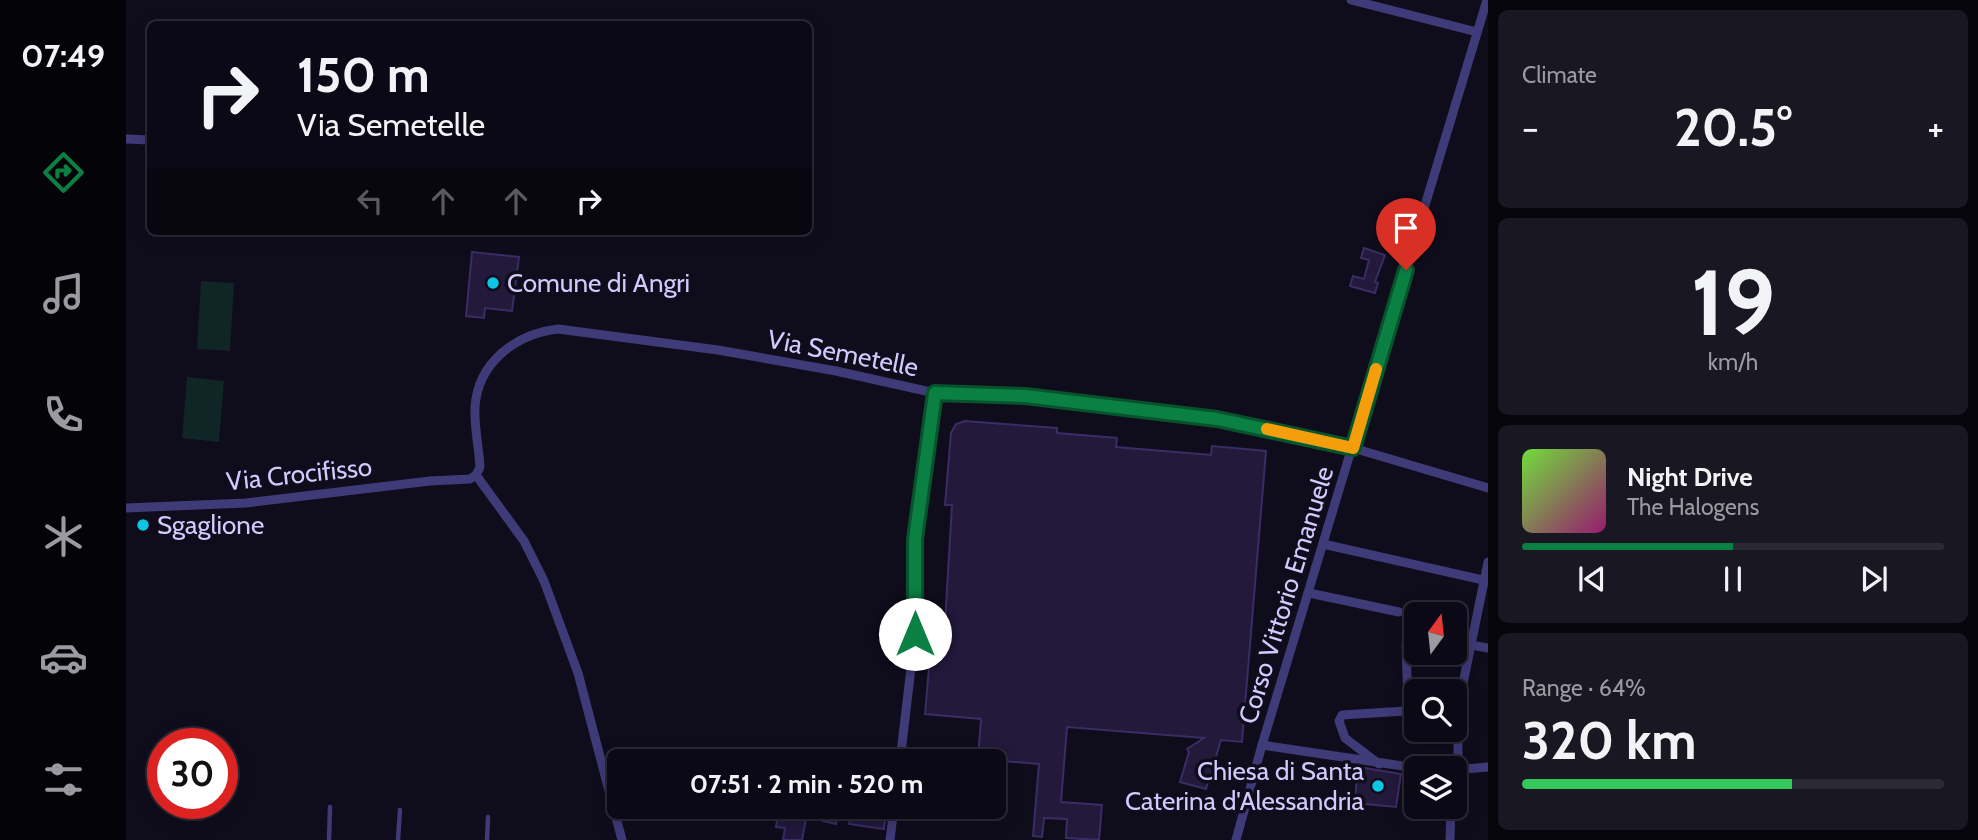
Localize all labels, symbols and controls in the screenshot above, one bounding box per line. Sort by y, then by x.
text: 07:49 [21,36,105,75]
text: 150 m [297,45,430,104]
icon: right [182,49,273,140]
text: Climate [1522,61,1597,89]
text: 20.5° [1674,96,1792,159]
text: − [1522,104,1539,151]
text: + [1927,104,1944,151]
text: Via Semetelle [297,105,485,144]
icon: directions [39,148,88,197]
icon: left [351,182,389,220]
icon: ahead [424,182,462,220]
icon: ahead [497,182,535,220]
icon: right [570,182,608,220]
pin [1376,198,1436,270]
icon: arrive [1387,209,1425,247]
text: 19 [1691,247,1775,358]
place label: Comune di Angri [507,267,690,299]
icon: music [39,269,88,318]
marker: Comune di Angri [485,275,501,291]
street label: Via Semetelle [765,323,921,383]
text: km/h [1708,348,1758,376]
icon: phone [39,390,88,439]
street label: Via Crocifisso [225,450,373,498]
text: Night Drive [1627,461,1753,493]
street label: Corso Vittorio Emanuele [1232,462,1340,728]
text: The Halogens [1627,493,1759,521]
place label: Sgaglione [157,509,264,541]
icon: climate [39,512,88,561]
marker: Sgaglione [135,517,151,533]
icon: previous [1573,560,1611,598]
icon: pause [1714,560,1752,598]
icon: next [1855,560,1893,598]
position arrow [878,597,952,671]
north arrow [1404,602,1466,665]
map controls [1404,602,1467,819]
icon: car [39,633,88,682]
text: Range · 64% [1522,674,1646,702]
button: search [1404,679,1467,742]
text: 320 km [1522,709,1696,772]
speed limit sign: 30 [147,728,238,819]
icon: filters [39,755,88,804]
place label: Chiesa di Santa Caterina d'Alessandria [1125,755,1365,817]
button: layers [1404,756,1467,819]
text: 07:51 · 2 min · 520 m [690,768,923,800]
marker: Chiesa di Santa Caterina d'Alessandria [1370,778,1386,794]

